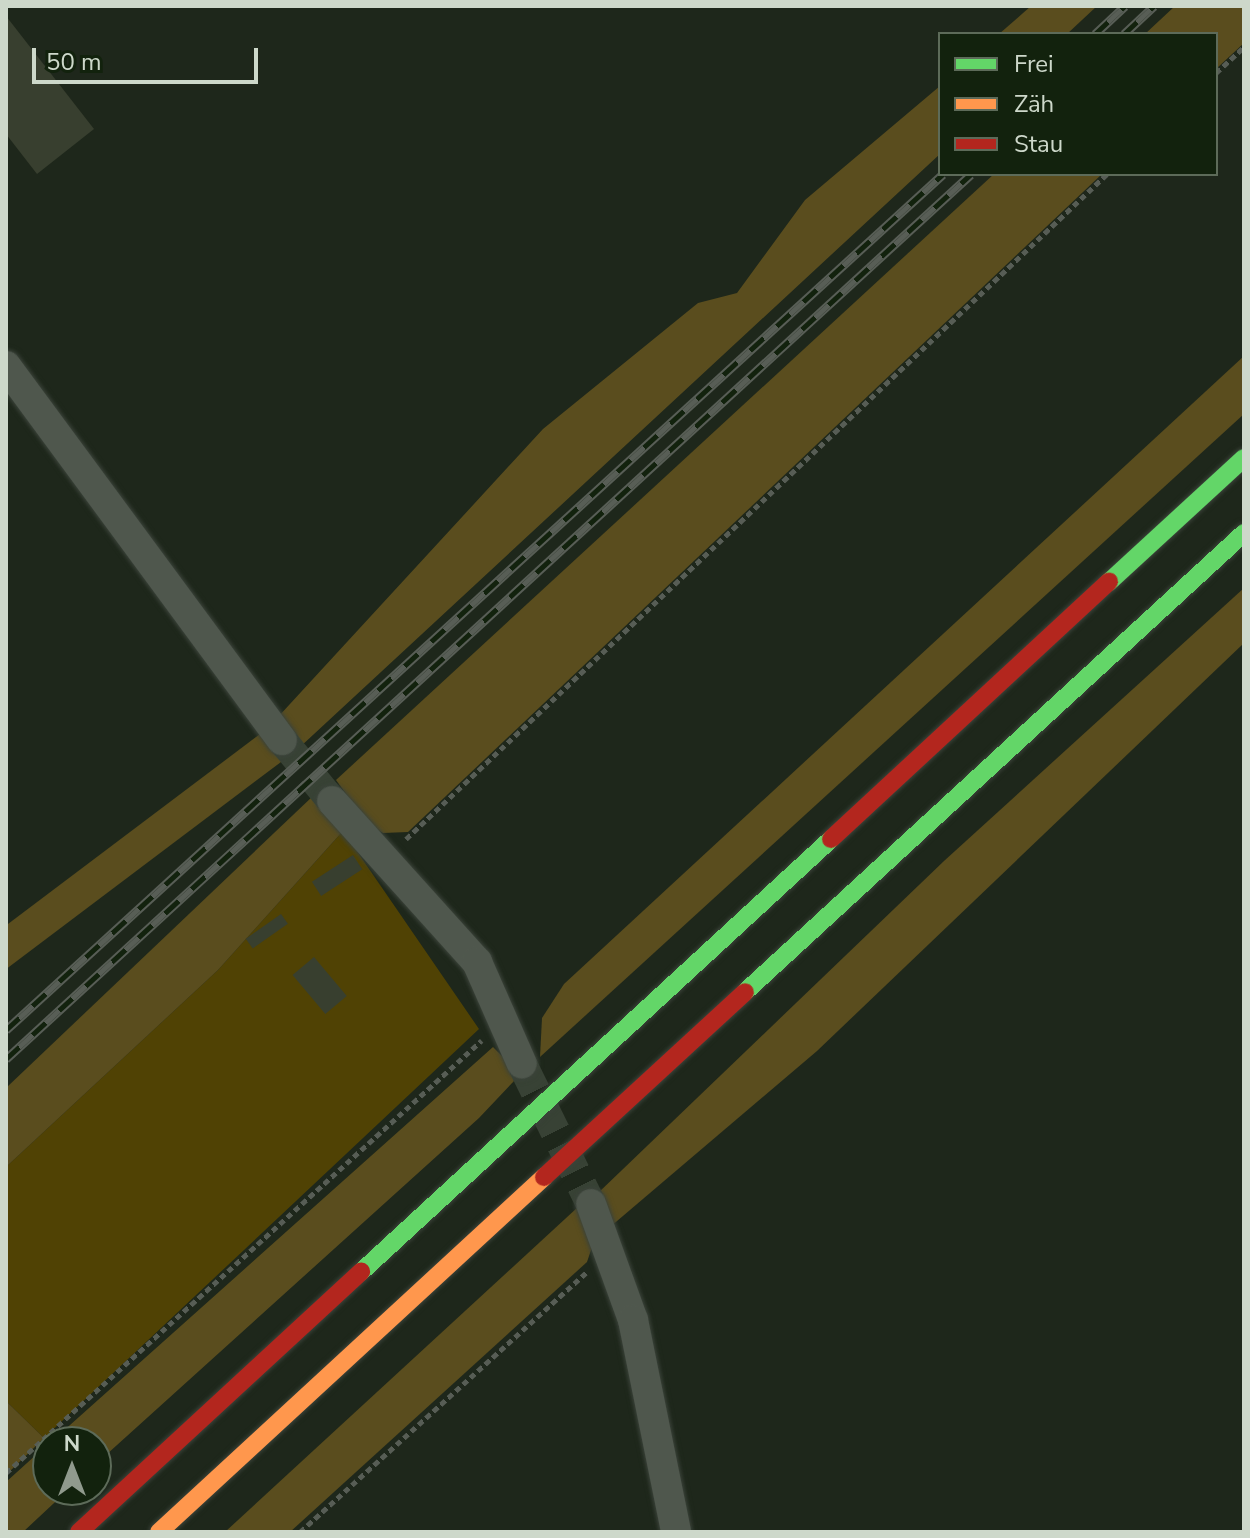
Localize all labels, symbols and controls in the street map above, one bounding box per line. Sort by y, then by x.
scale bar [36,32,262,82]
legend [938,32,1218,176]
text: 50 m [46,46,102,78]
text: Frei [1014,48,1054,80]
text: Zäh [1014,88,1054,120]
text: Stau [1014,128,1063,160]
north arrow [32,1426,112,1506]
text: N [64,1429,80,1459]

